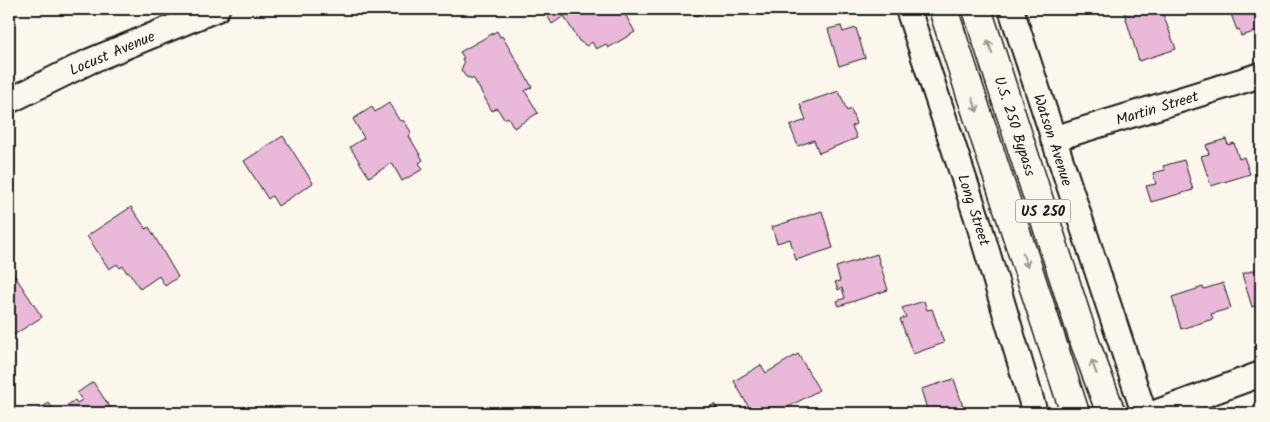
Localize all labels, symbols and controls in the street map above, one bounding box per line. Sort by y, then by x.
street label: Locust Avenue [66,25,159,83]
one-way arrow [984,39,994,55]
street label: U.S. 250 Bypass [987,73,1042,180]
street label: Martin Street [1113,85,1202,133]
street label: Watson Avenue [1026,91,1078,190]
one-way arrow [970,97,980,113]
street label: Long Street [950,171,996,249]
road number: US 250 [1016,200,1070,222]
one-way arrow [1021,251,1030,267]
one-way arrow [1089,360,1098,376]

